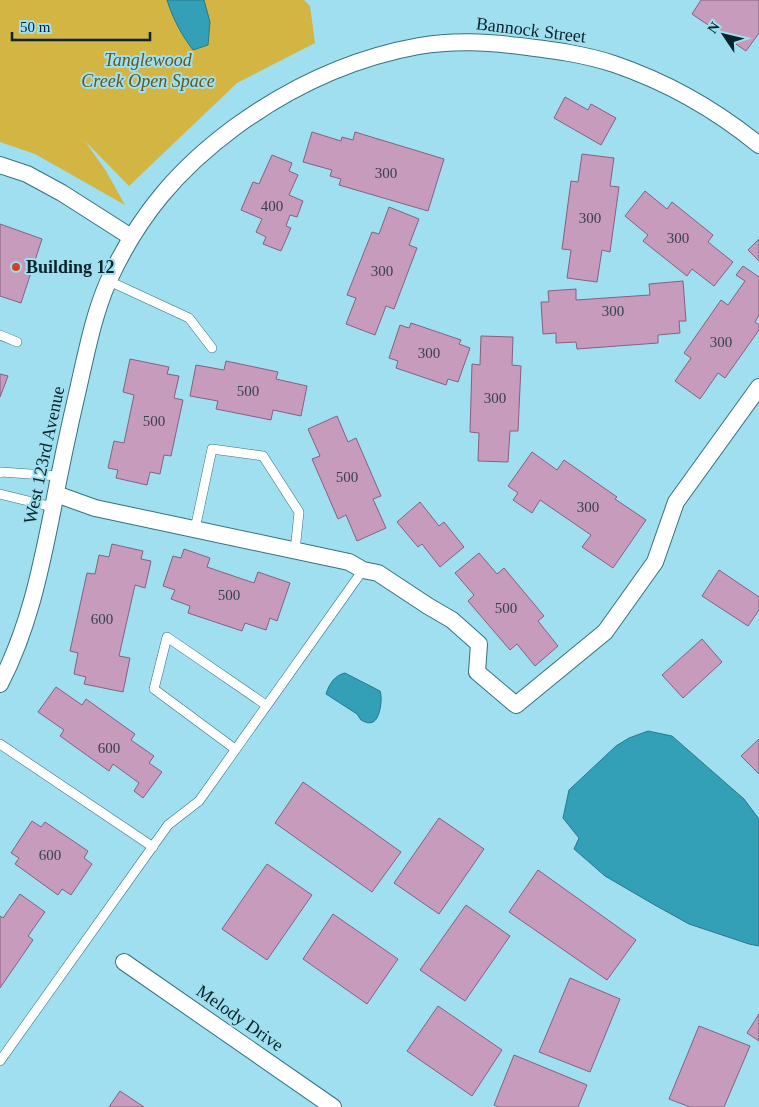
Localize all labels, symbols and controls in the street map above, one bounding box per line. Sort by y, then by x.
scale bar [12,10,150,42]
north arrow [699,10,749,60]
street label: Bannock Street [475,13,587,47]
text: 50 m [20,19,51,35]
text: N [705,19,723,36]
park label: Tanglewood Creek Open Space [81,50,215,91]
house number: 300 [375,165,397,181]
house number: 400 [261,198,283,214]
house number: 300 [579,210,601,226]
house number: 300 [667,230,689,246]
place label: Building 12 [26,257,115,277]
marker: Building 12 [10,261,22,273]
house number: 300 [371,263,393,279]
house number: 300 [602,303,624,319]
house number: 300 [710,334,732,350]
house number: 300 [418,345,440,361]
house number: 500 [237,383,259,399]
street label: West 123rd Avenue [20,384,68,526]
house number: 300 [484,390,506,406]
house number: 500 [143,413,165,429]
house number: 500 [336,469,358,485]
house number: 300 [577,499,599,515]
house number: 500 [218,587,240,603]
house number: 500 [495,600,517,616]
house number: 600 [91,611,113,627]
house number: 600 [98,740,120,756]
house number: 600 [39,847,61,863]
street label: Melody Drive [193,981,287,1055]

